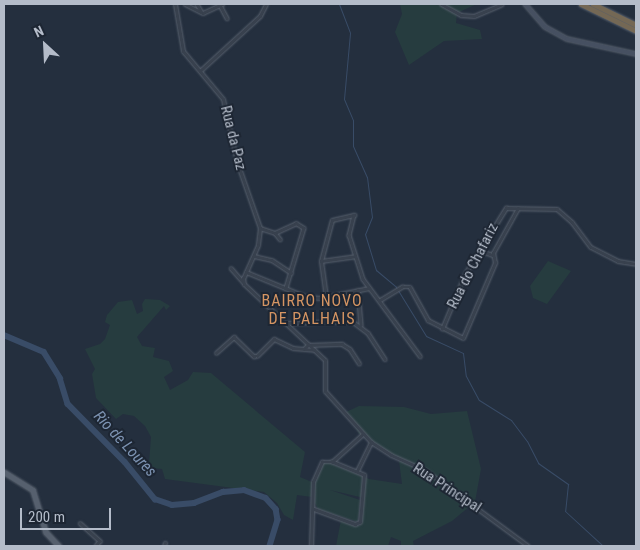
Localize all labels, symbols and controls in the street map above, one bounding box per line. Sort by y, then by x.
north arrow [20,20,70,70]
text: N [31,22,46,40]
street label: Rua da Paz [216,104,250,172]
street label: Rua do Chafariz [444,220,502,312]
district label: BAIRRO NOVO DE PALHAIS [260,291,364,329]
water label: Rio de Loures [90,407,160,481]
street label: Rua Principal [409,459,485,517]
scale bar [22,498,114,530]
text: 200 m [28,508,65,526]

